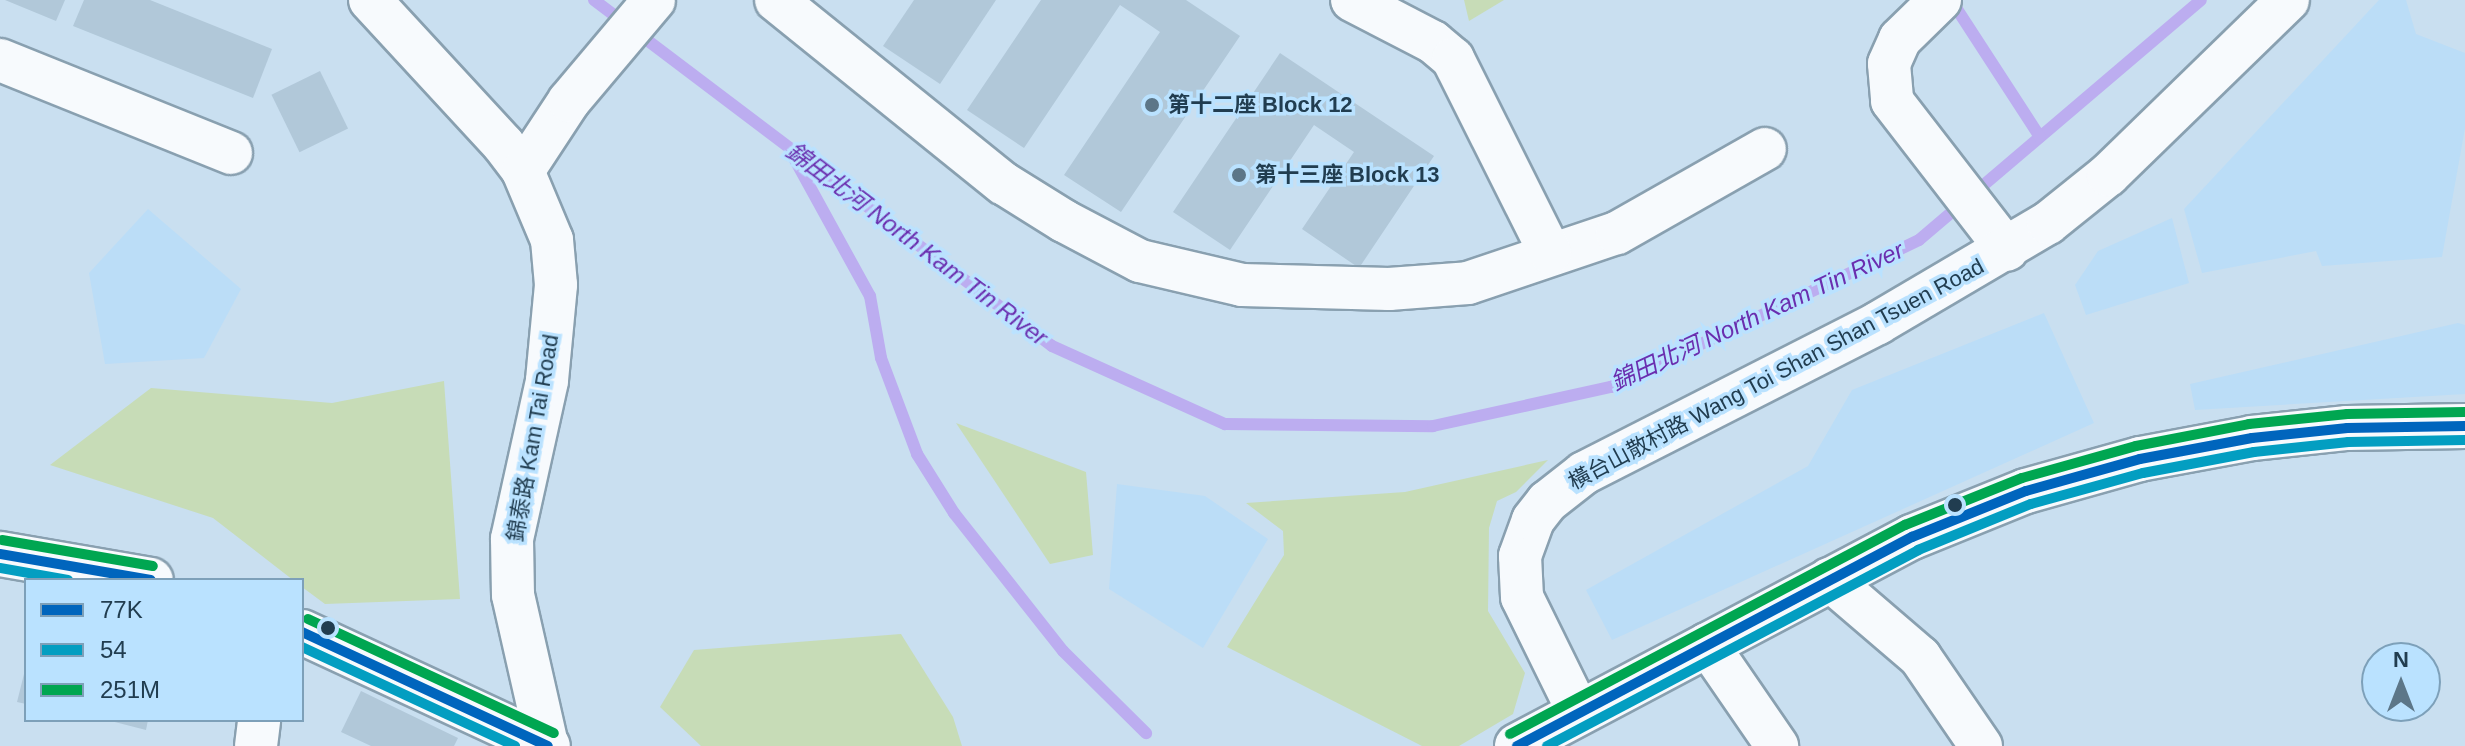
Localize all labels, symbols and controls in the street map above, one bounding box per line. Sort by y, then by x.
place label: 第十二座 Block 12 [1168,92,1353,118]
marker: 第十二座 Block 12 [1143,96,1161,114]
water label: 錦田北河 North Kam Tin River [781,136,1053,352]
place label: 第十三座 Block 13 [1255,162,1440,188]
marker: 第十三座 Block 13 [1230,166,1248,184]
water label: 錦田北河 North Kam Tin River [1606,235,1908,397]
street label: 橫台山散村路 Wang Toi Shan Shan Tsuen Road [1563,253,1989,495]
street label: 錦泰路 Kam Tai Road [502,332,564,544]
unlabelled marker [1947,497,1963,513]
legend [24,578,304,722]
text: 77K [100,596,143,623]
unlabelled marker [320,620,336,636]
text: 54 [100,636,127,663]
north arrow [2361,642,2441,722]
text: N [2393,647,2409,672]
text: 251M [100,676,160,703]

